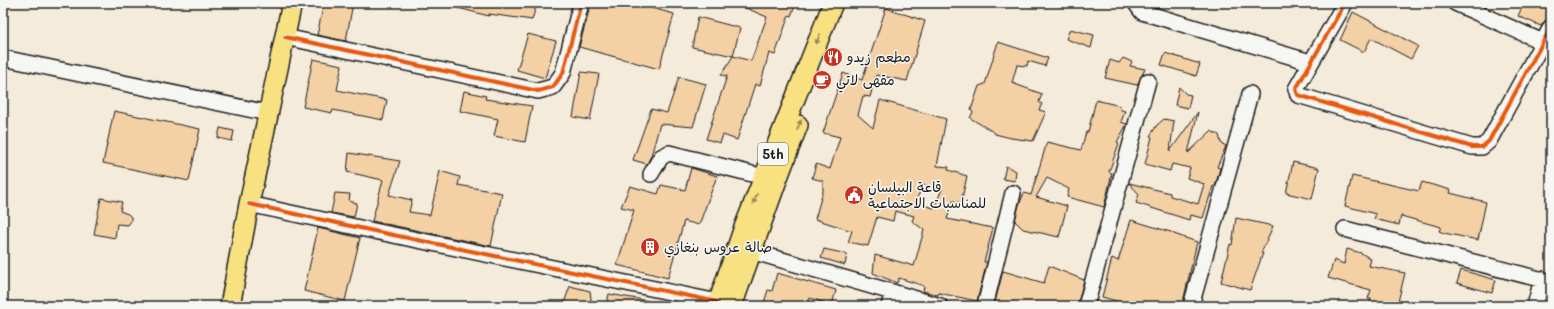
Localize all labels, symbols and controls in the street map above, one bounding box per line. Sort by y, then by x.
one-way arrow [815,34,821,46]
restaurant icon: مطعم زيدو [822,46,844,68]
place label: مطعم زيدو [846,47,911,68]
cafe icon: مقهى لاتي [811,69,833,91]
place label: مقهى لاتي [836,70,895,93]
one-way arrow [796,118,802,130]
road number: 5th [758,143,788,165]
place label: قاعة البيلسان للمناسبات الاجتماعية [868,177,986,212]
public building icon: قاعة البيلسان للمناسبات الاجتماعية [843,184,865,206]
one-way arrow [752,194,758,206]
building icon: صالة عروس بنغازي [639,236,661,258]
place label: صالة عروس بنغازي [664,237,772,258]

